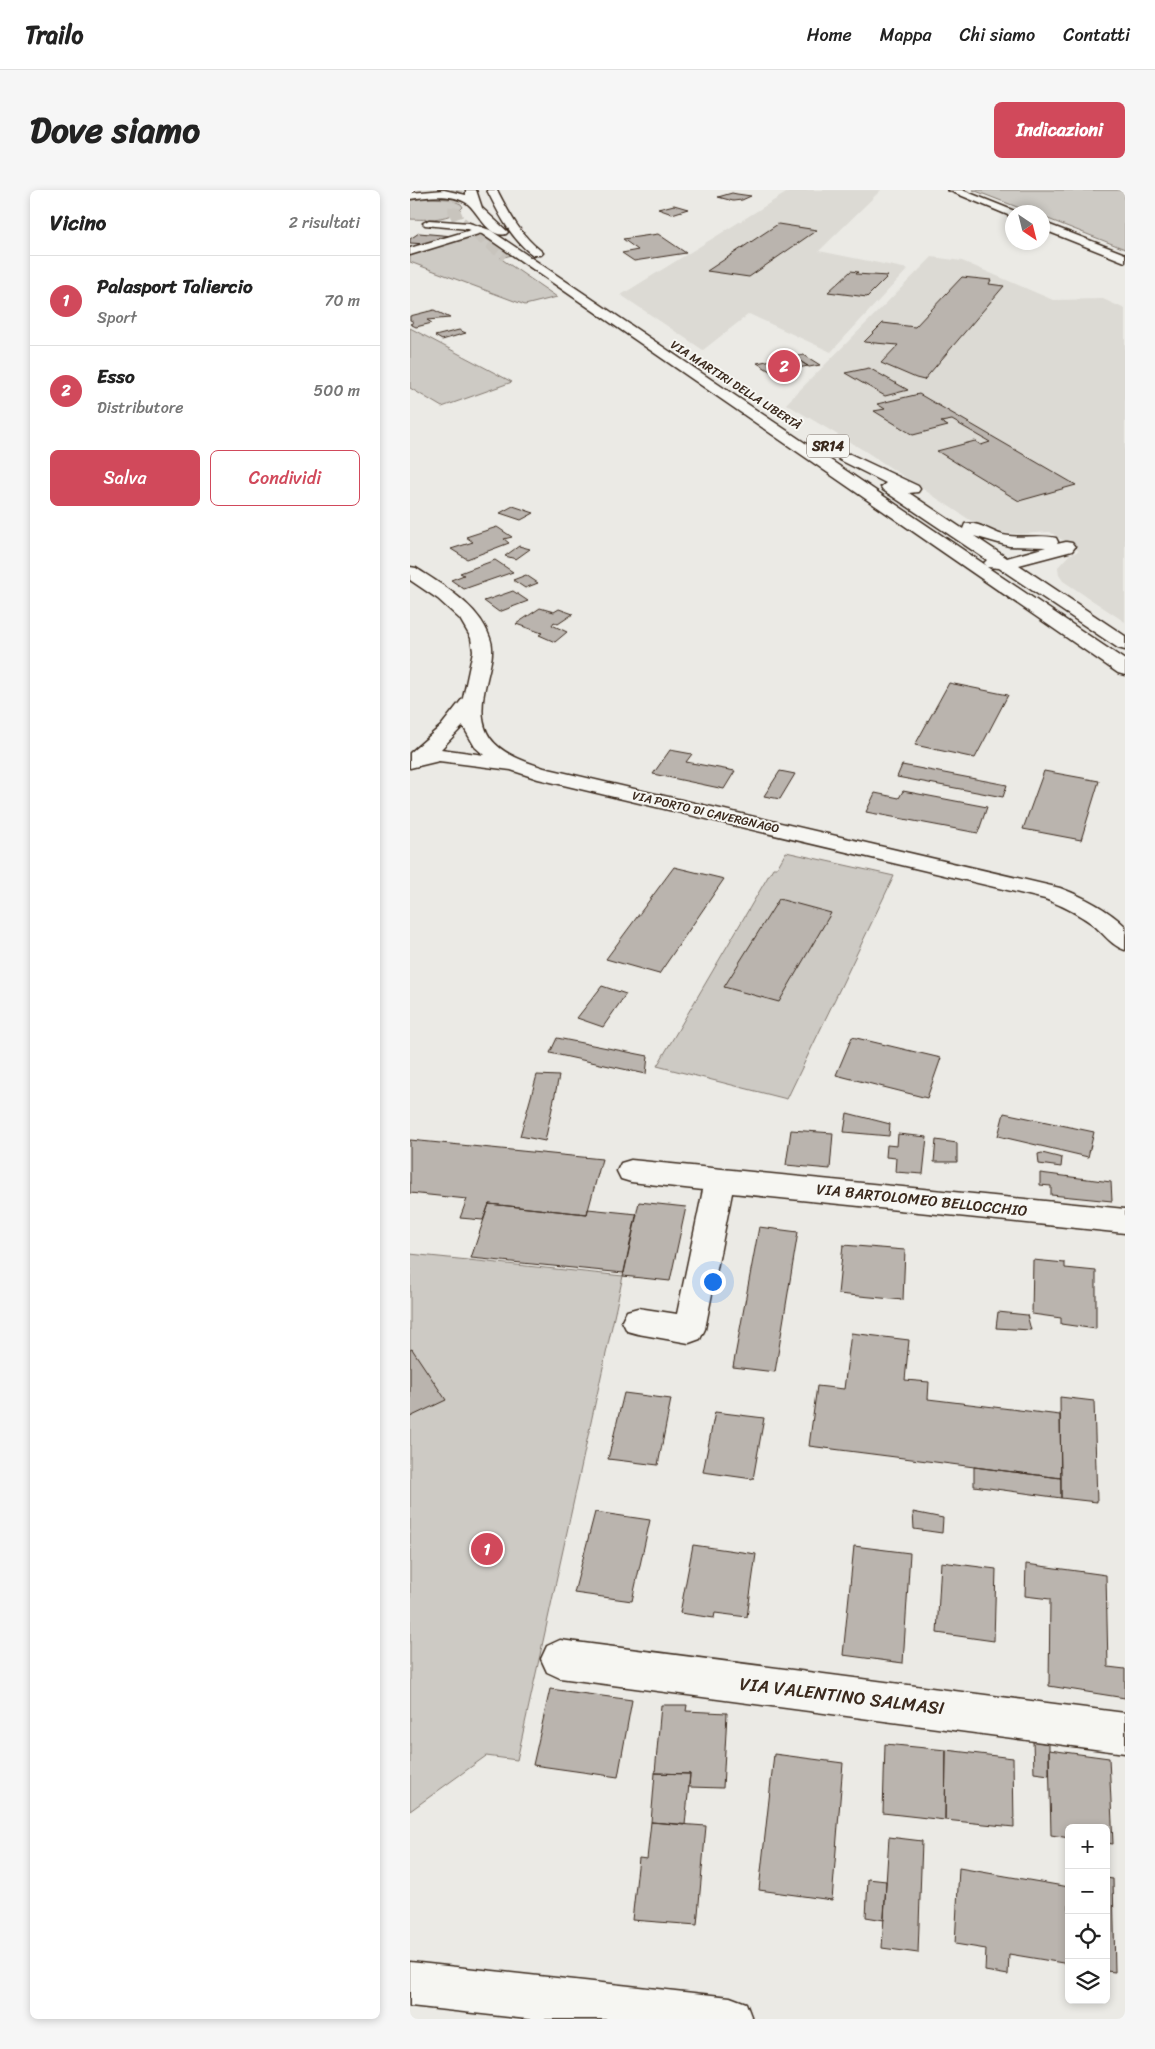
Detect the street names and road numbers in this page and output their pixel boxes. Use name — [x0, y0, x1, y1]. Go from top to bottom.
street label: VIA MARTIRI DELLA LIBERTÀ — [666, 334, 806, 436]
road number: SR14 — [807, 435, 849, 458]
street label: VIA PORTO DI CAVERGNAGO — [630, 784, 782, 840]
street label: VIA BARTOLOMEO BELLOCCHIO — [815, 1176, 1029, 1224]
street label: VIA VALENTINO SALMASI — [738, 1668, 947, 1724]

